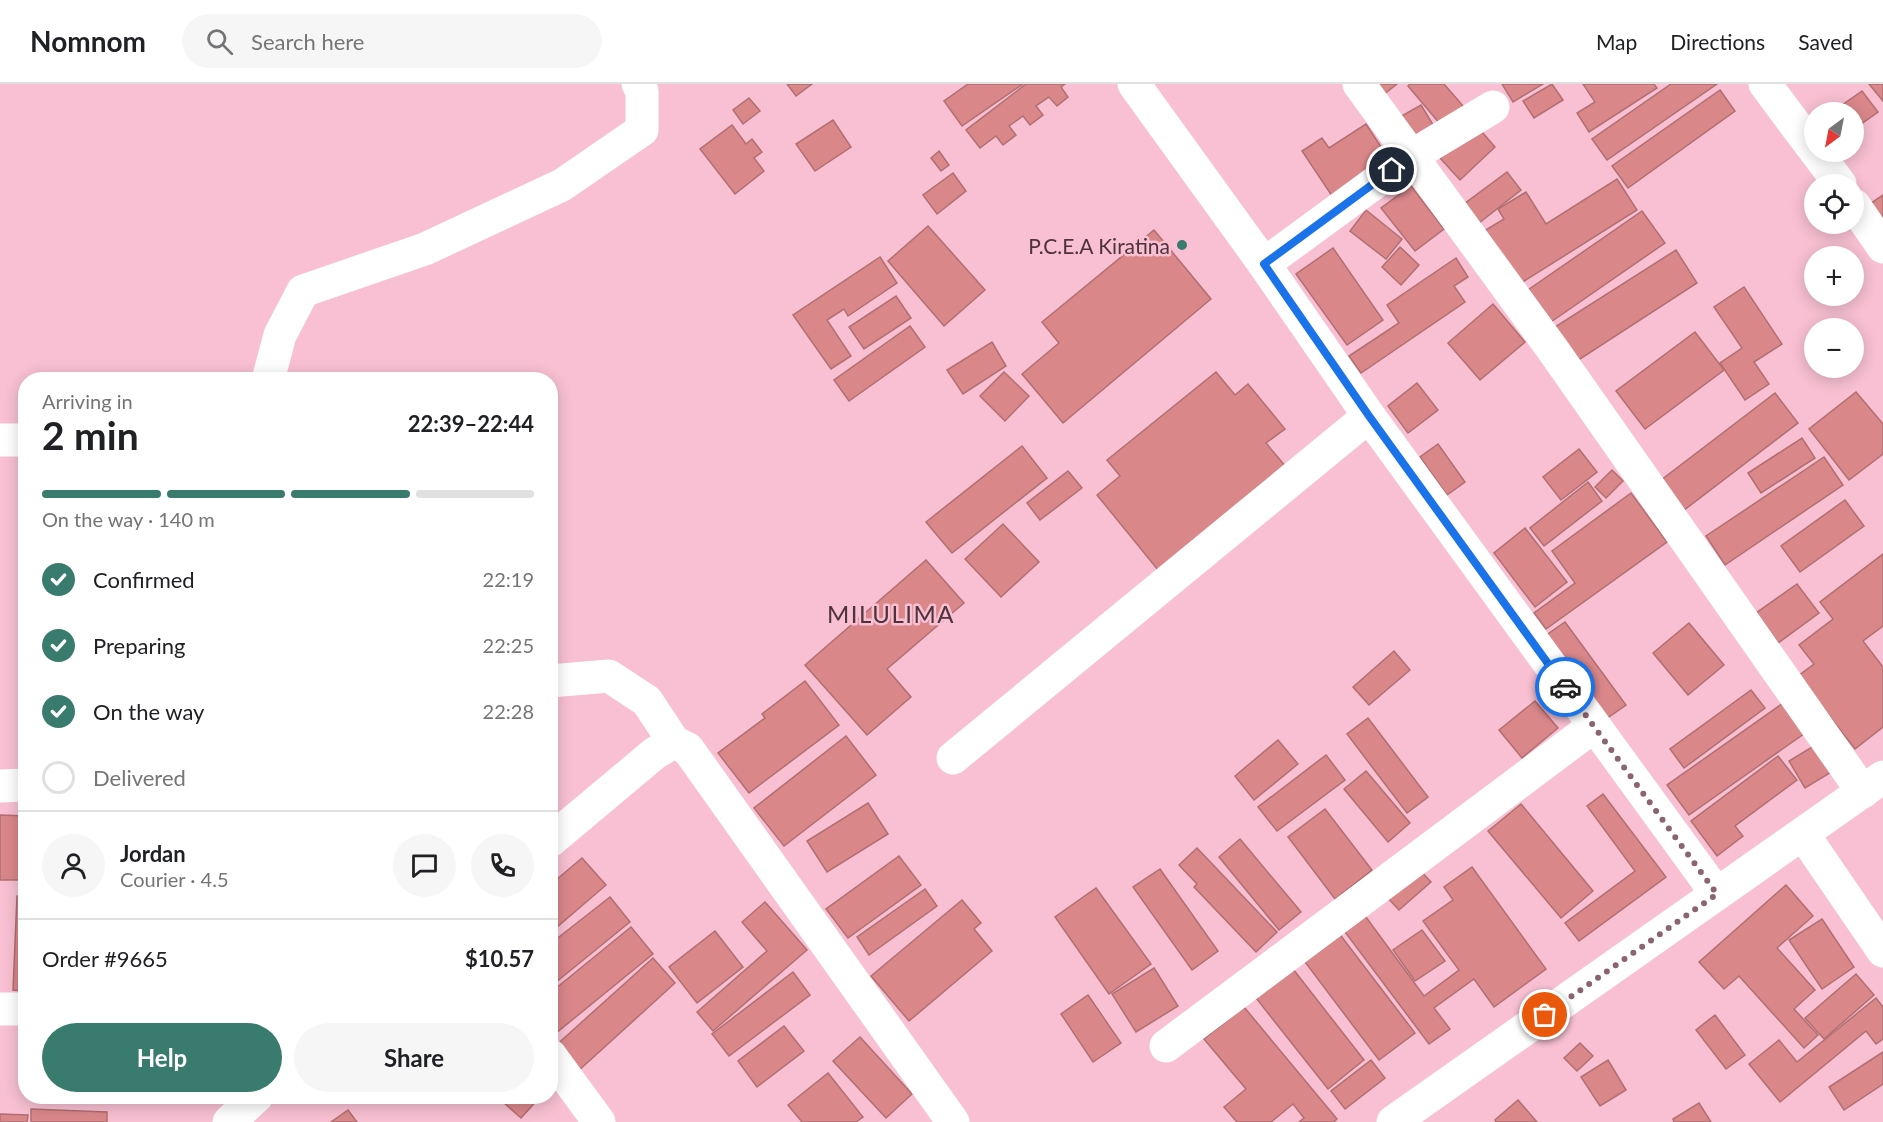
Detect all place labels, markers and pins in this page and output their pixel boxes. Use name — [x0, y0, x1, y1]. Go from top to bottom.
pin — [1366, 144, 1417, 195]
place label: P.C.E.A Kiratina — [1028, 233, 1170, 258]
marker: P.C.E.A Kiratina — [1175, 238, 1189, 252]
pin — [1519, 989, 1570, 1040]

